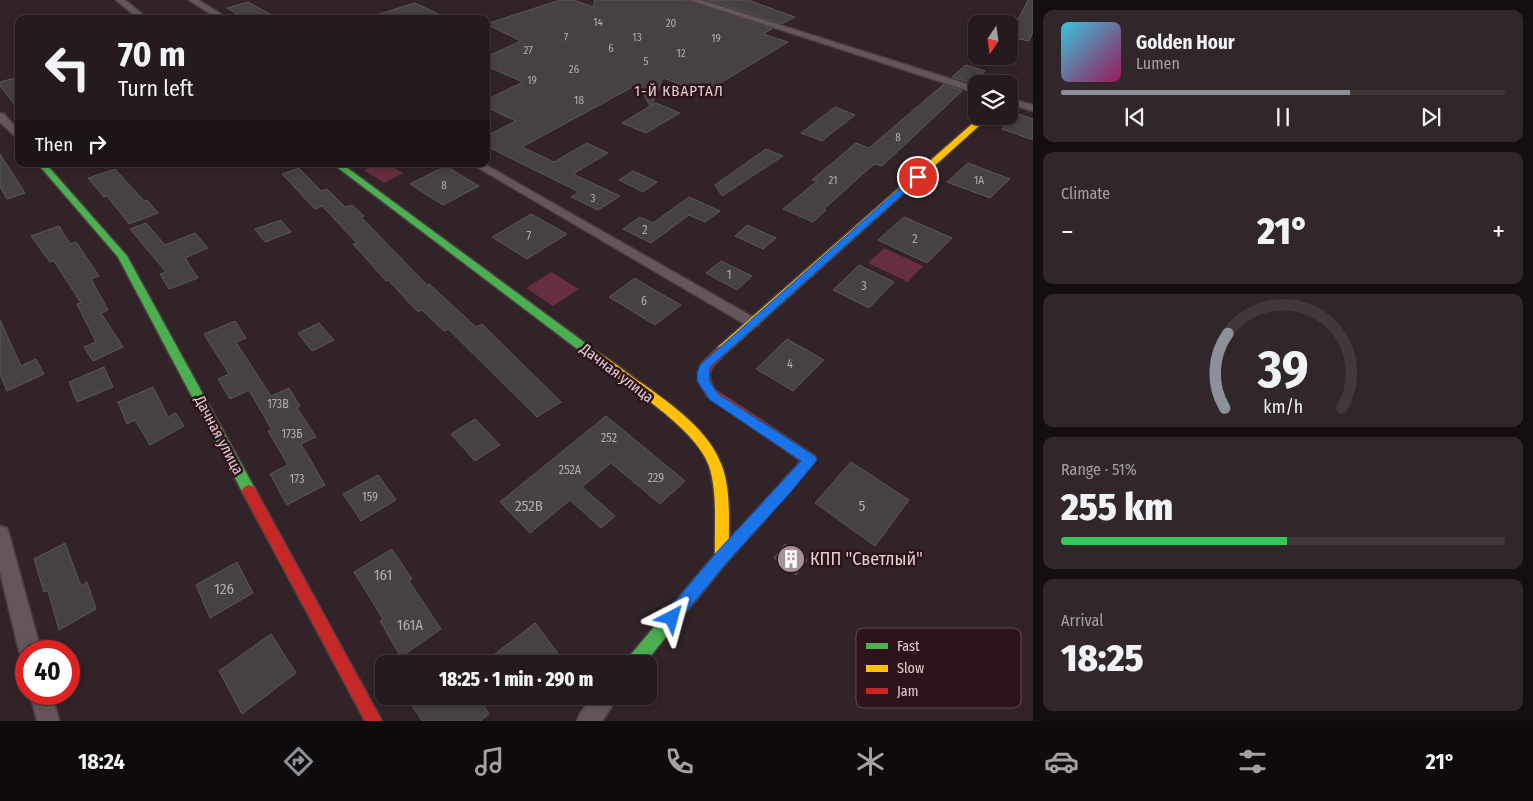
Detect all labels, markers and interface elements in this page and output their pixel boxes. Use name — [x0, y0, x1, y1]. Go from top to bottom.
north arrow — [968, 15, 1018, 65]
map controls — [968, 15, 1018, 125]
house number: 14 — [593, 16, 603, 29]
house number: 20 — [666, 17, 677, 30]
house number: 7 — [564, 31, 569, 44]
house number: 13 — [632, 31, 642, 44]
text: Golden Hour — [1136, 31, 1235, 54]
house number: 19 — [711, 32, 721, 45]
text: 70 m — [118, 33, 186, 75]
icon: left — [35, 35, 100, 100]
house number: 6 — [608, 42, 614, 55]
house number: 27 — [523, 44, 533, 57]
house number: 12 — [676, 47, 686, 60]
text: Lumen — [1136, 54, 1180, 73]
house number: 5 — [643, 55, 649, 68]
house number: 26 — [569, 63, 580, 76]
house number: 19 — [527, 74, 537, 87]
text: Turn left — [118, 75, 194, 102]
button: layers — [968, 75, 1018, 125]
district label: 1-Й КВАРТАЛ — [634, 82, 724, 100]
house number: 18 — [574, 94, 584, 107]
icon: previous — [1121, 103, 1149, 131]
icon: pause — [1269, 103, 1297, 131]
icon: next — [1417, 103, 1445, 131]
icon: right — [83, 130, 111, 158]
house number: 8 — [895, 131, 901, 144]
text: Then — [35, 133, 73, 156]
pin — [897, 156, 939, 198]
icon: arrive — [904, 163, 932, 191]
house number: 21 — [829, 174, 837, 187]
house number: 1А — [974, 174, 984, 187]
house number: 8 — [441, 179, 447, 192]
text: Climate — [1061, 184, 1110, 203]
house number: 3 — [591, 192, 596, 205]
text: 21° — [1257, 208, 1309, 254]
text: − — [1061, 215, 1074, 248]
text: + — [1492, 215, 1505, 248]
house number: 2 — [642, 223, 648, 237]
house number: 7 — [527, 229, 532, 243]
house number: 2 — [912, 232, 918, 246]
house number: 1 — [727, 268, 731, 282]
house number: 3 — [861, 279, 867, 293]
house number: 6 — [641, 294, 647, 308]
text: 39 — [1256, 338, 1309, 401]
street label: Дачная улица — [576, 339, 657, 406]
house number: 4 — [787, 357, 793, 371]
street label: Дачная улица — [190, 391, 247, 478]
text: km/h — [1263, 396, 1303, 418]
house number: 173В — [267, 397, 289, 411]
house number: 173Б — [281, 427, 303, 441]
house number: 252 — [601, 431, 617, 445]
text: Range · 51% — [1061, 460, 1137, 479]
house number: 252А — [559, 463, 582, 477]
house number: 229 — [648, 471, 664, 485]
house number: 173 — [290, 472, 304, 486]
text: 255 km — [1061, 484, 1173, 530]
house number: 159 — [362, 490, 378, 504]
house number: 252В — [515, 497, 543, 515]
house number: 5 — [859, 497, 866, 515]
building icon: КПП "Светлый" — [776, 544, 806, 574]
place label: КПП "Светлый" — [810, 548, 923, 570]
house number: 161 — [374, 566, 392, 584]
house number: 126 — [214, 580, 234, 598]
position arrow — [645, 591, 697, 643]
text: Arrival — [1061, 611, 1103, 630]
house number: 161А — [397, 616, 423, 634]
legend — [856, 628, 1021, 708]
text: 18:25 — [1061, 635, 1144, 681]
text: Fast — [897, 638, 920, 655]
speed limit sign: 40 — [15, 640, 80, 705]
text: Slow — [897, 660, 924, 677]
text: 18:25 · 1 min · 290 m — [439, 668, 593, 691]
text: Jam — [897, 683, 918, 700]
icon: directions — [281, 744, 316, 779]
icon: music — [472, 744, 507, 779]
icon: phone — [662, 744, 697, 779]
icon: climate — [853, 744, 888, 779]
icon: car — [1044, 744, 1079, 779]
icon: filters — [1235, 744, 1270, 779]
text: 18:24 — [78, 748, 125, 775]
text: 21° — [1426, 748, 1455, 775]

